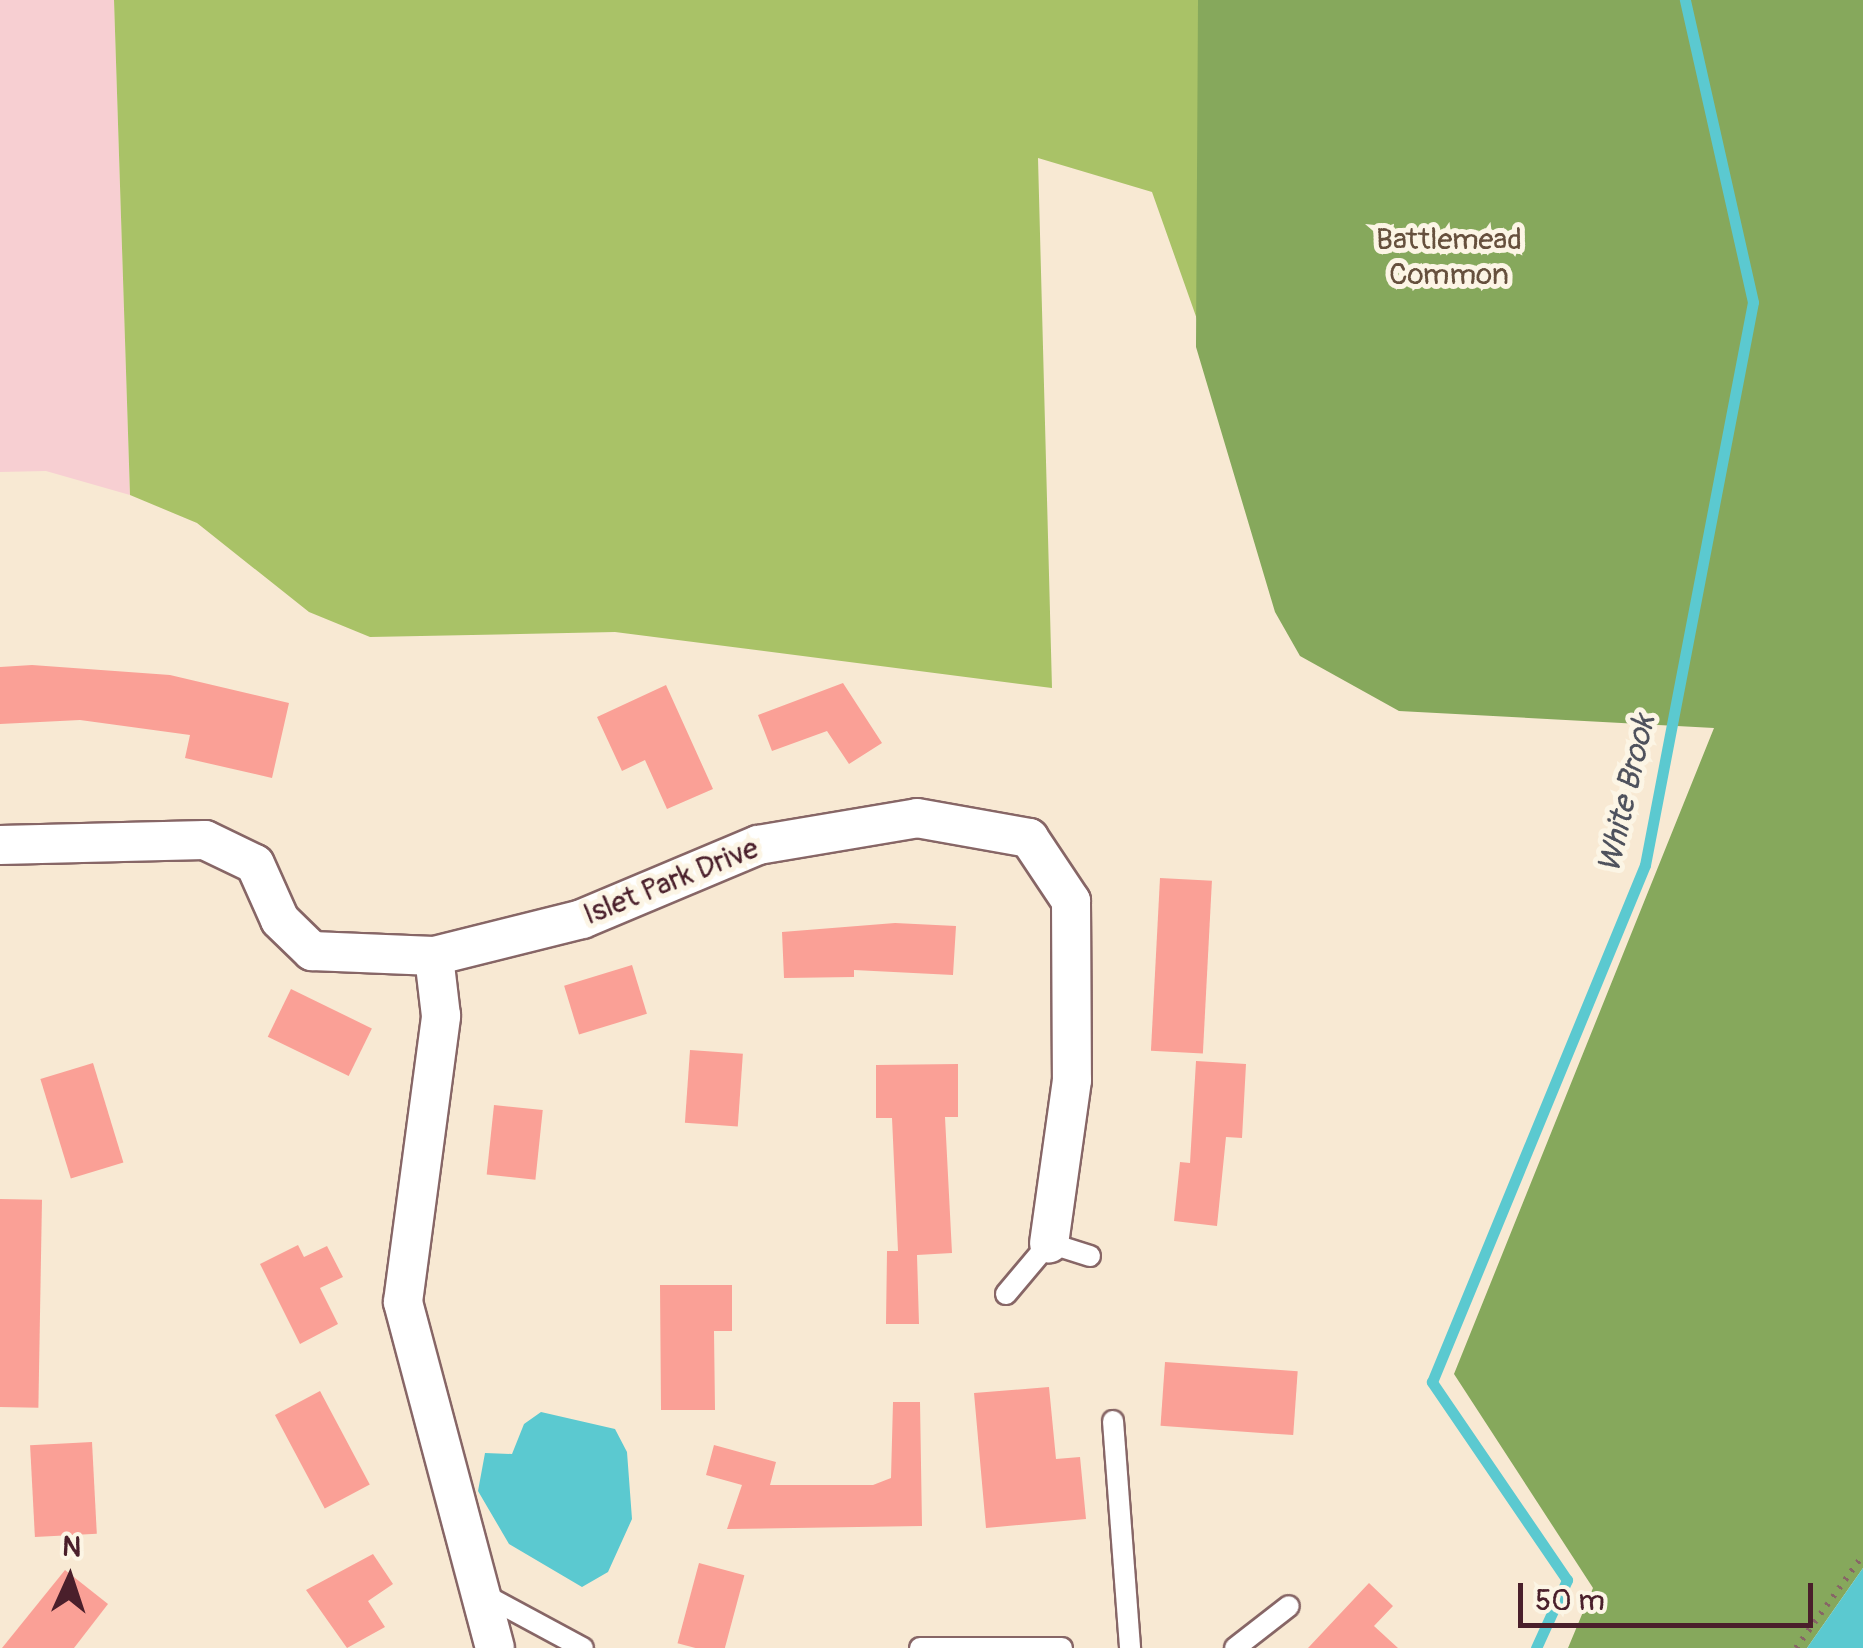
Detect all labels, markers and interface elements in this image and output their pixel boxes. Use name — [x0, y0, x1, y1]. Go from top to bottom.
park label: Battlemead Common — [1376, 222, 1522, 292]
water label: White Brook — [1590, 711, 1664, 877]
street label: Islet Park Drive — [578, 831, 764, 933]
north arrow — [20, 1528, 120, 1628]
text: N — [61, 1530, 82, 1566]
scale bar — [1523, 1563, 1818, 1625]
text: 50 m — [1535, 1582, 1605, 1619]

